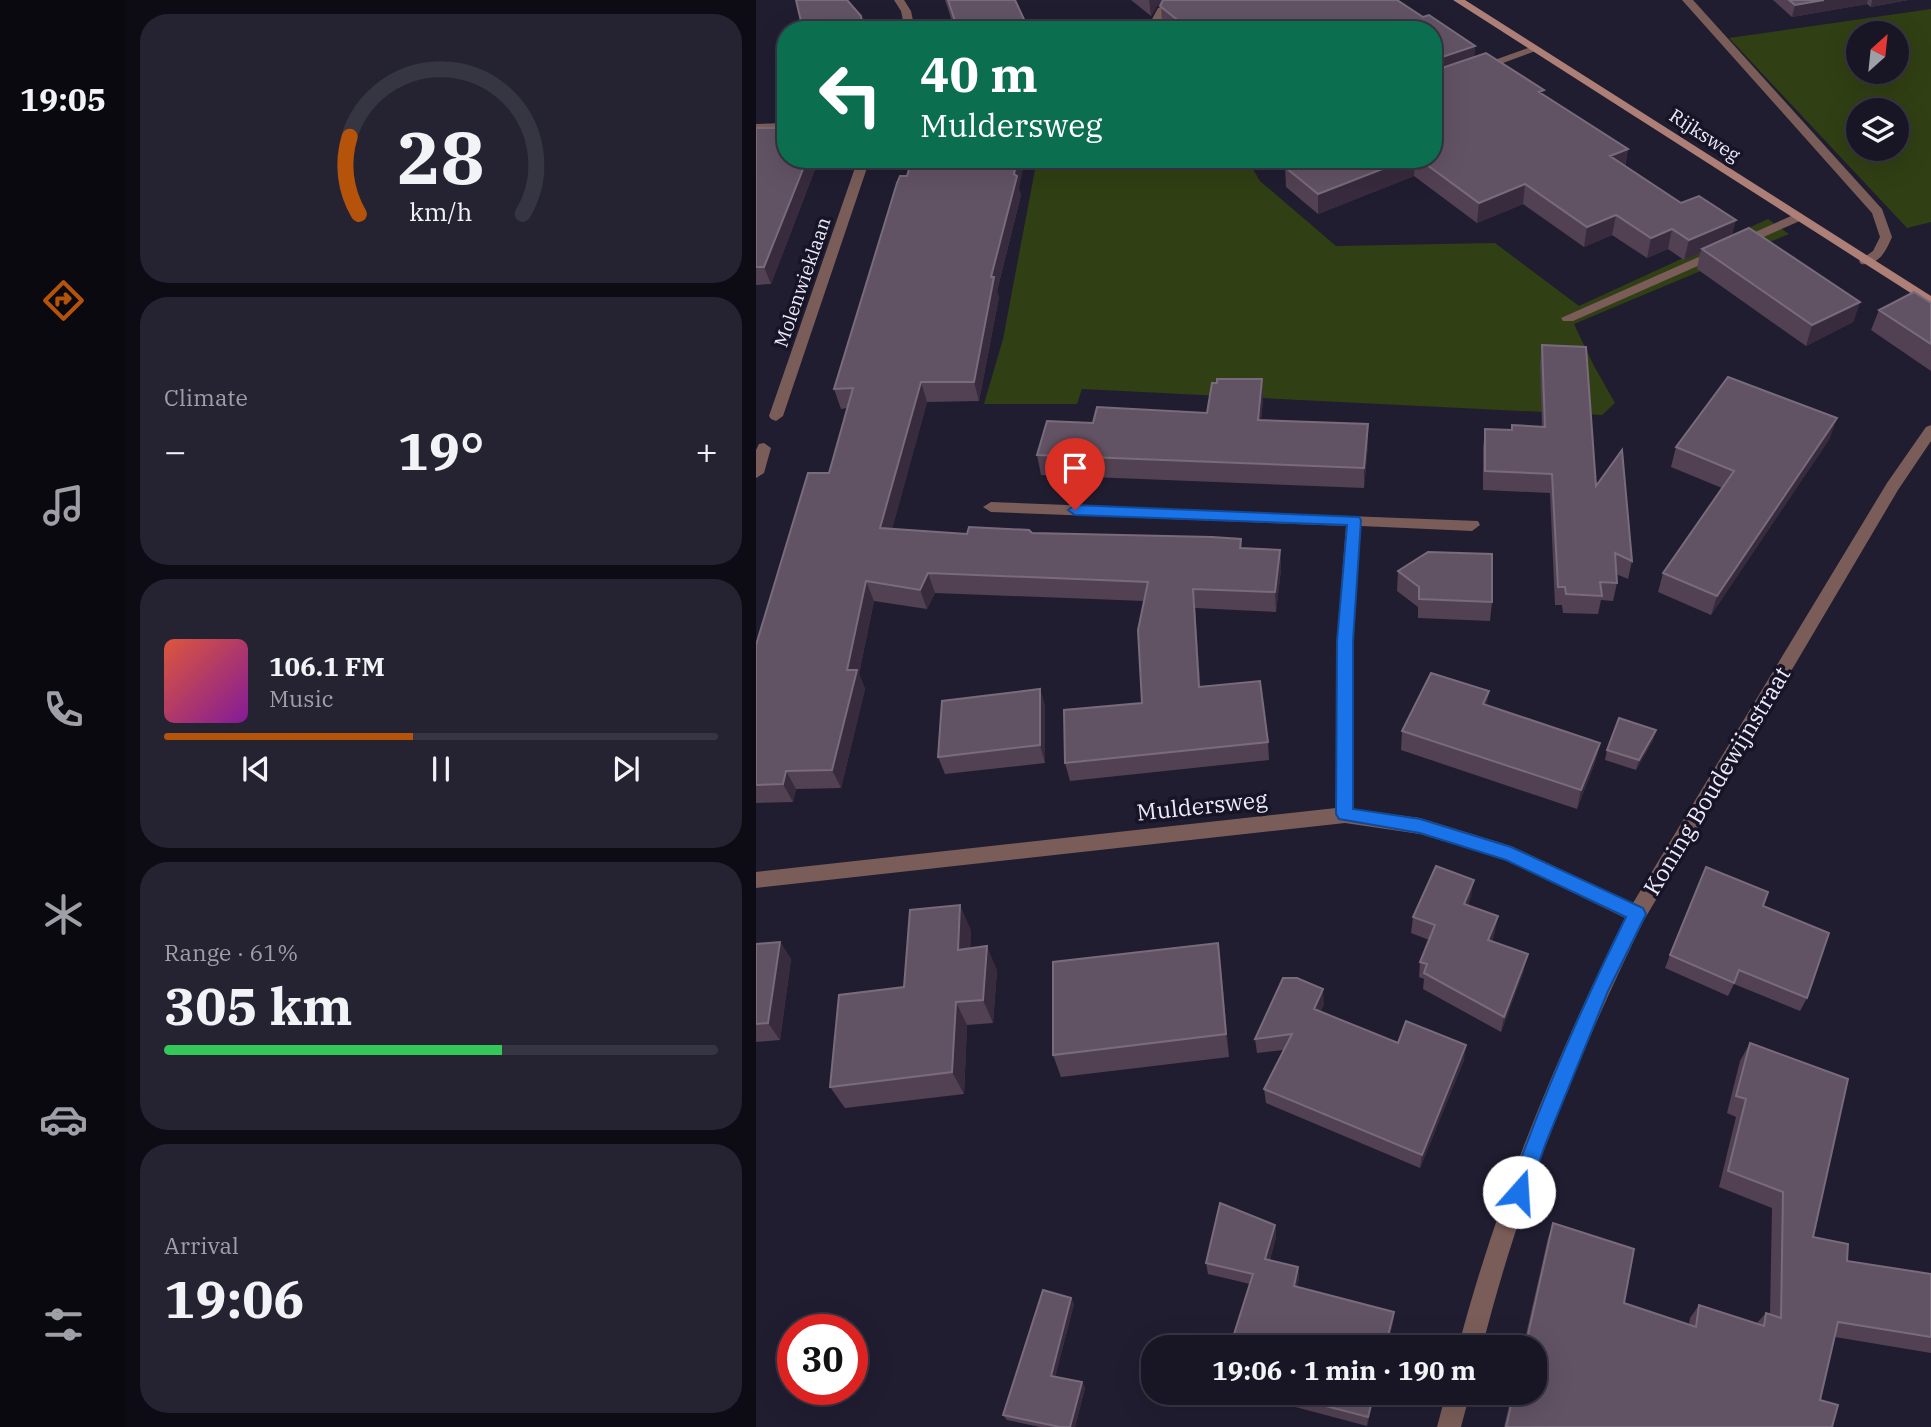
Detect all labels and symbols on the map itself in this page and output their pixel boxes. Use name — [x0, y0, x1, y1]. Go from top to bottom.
north arrow — [1846, 21, 1909, 84]
street label: Rijksweg — [1665, 103, 1746, 167]
street label: Molenwieklaan — [769, 214, 835, 350]
pin — [1045, 438, 1105, 510]
street label: Koning Boudewijnstraat — [1636, 661, 1796, 900]
street label: Muldersweg — [1135, 783, 1269, 827]
position arrow — [1482, 1155, 1556, 1229]
speed limit sign: 30 — [777, 1314, 868, 1405]

